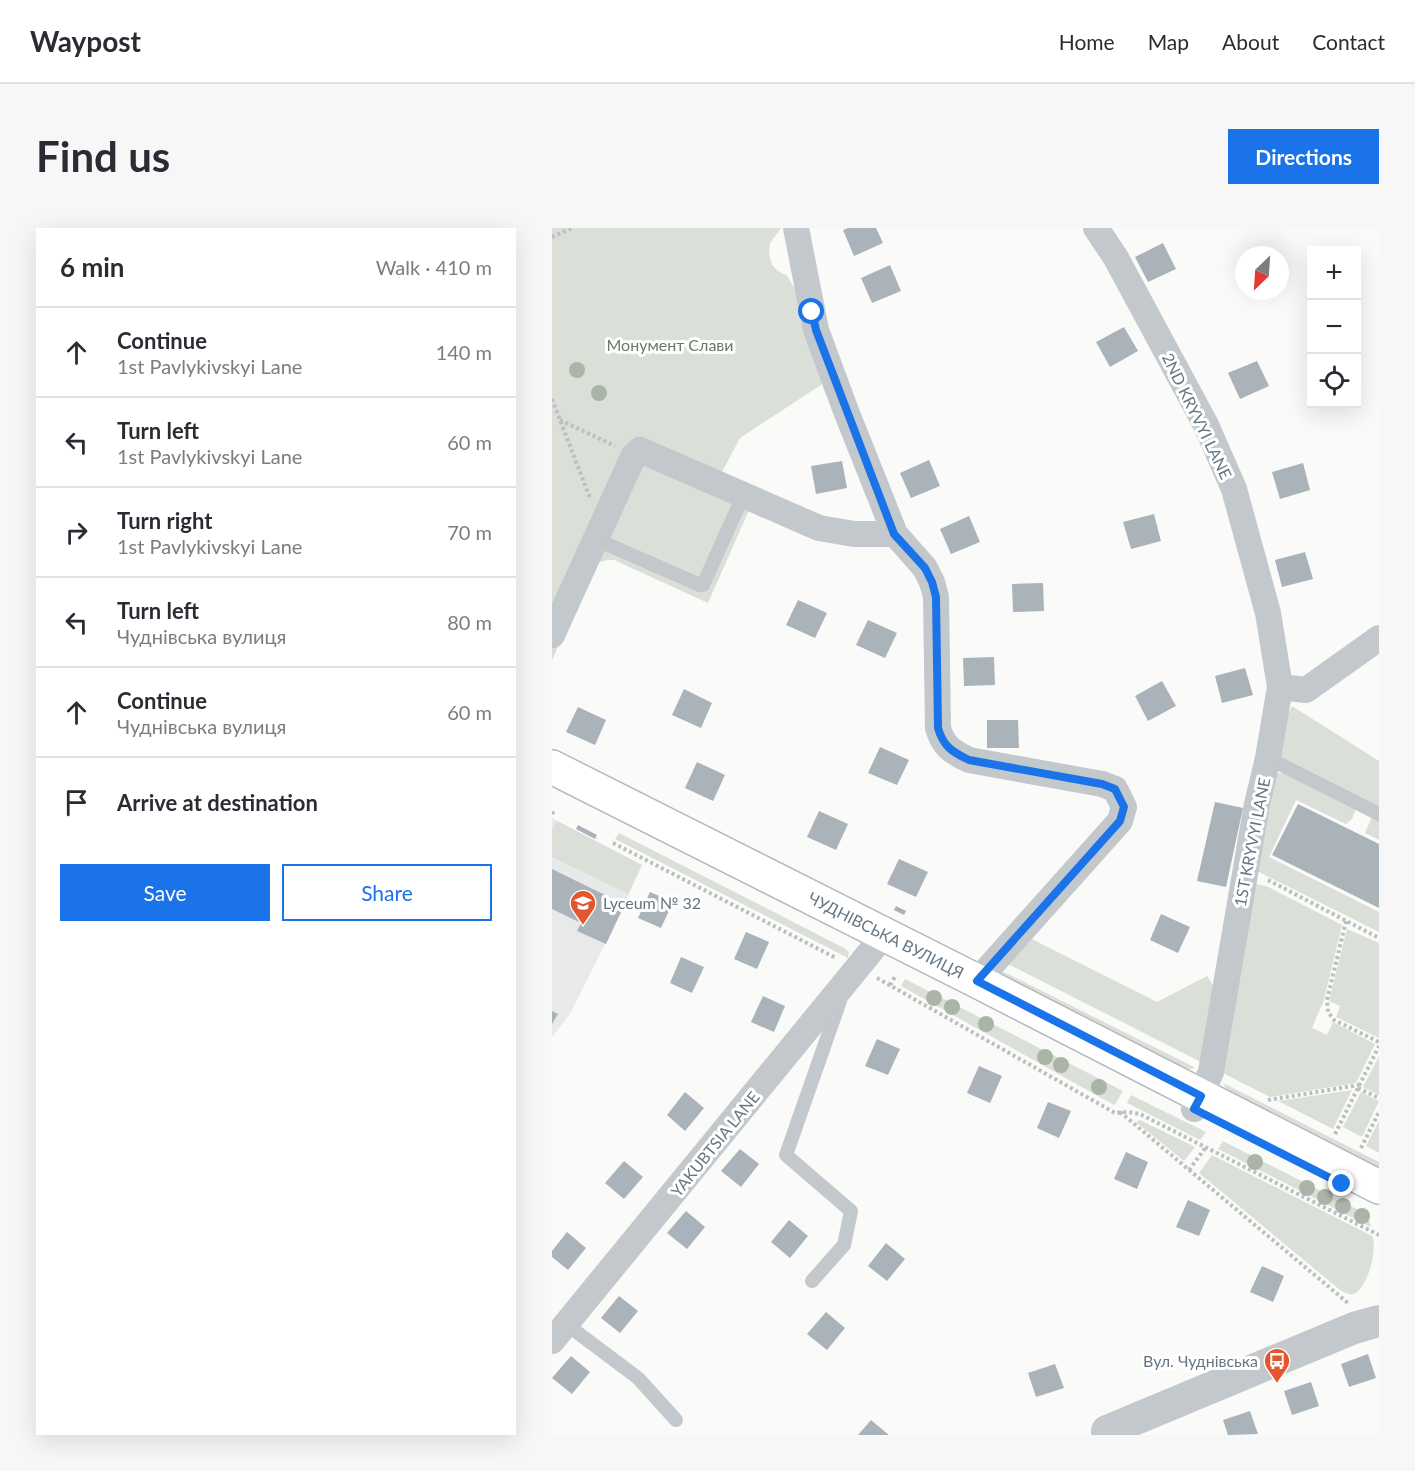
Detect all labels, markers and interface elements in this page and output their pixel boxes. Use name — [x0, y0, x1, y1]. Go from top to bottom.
text: Waypost — [30, 24, 141, 58]
text: Home — [1059, 29, 1115, 54]
text: Map — [1148, 29, 1189, 54]
text: About — [1222, 29, 1279, 54]
text: Contact — [1312, 29, 1385, 54]
button: Directions — [1228, 129, 1379, 184]
text: Find us — [36, 131, 170, 181]
north arrow — [1235, 246, 1289, 300]
map controls — [1307, 246, 1361, 408]
button: + — [1307, 246, 1361, 300]
text: 6 min — [60, 251, 124, 283]
text: Walk · 410 m — [376, 255, 492, 279]
route start — [798, 298, 824, 324]
button: − — [1307, 300, 1361, 354]
text: Continue — [117, 327, 207, 354]
park label: Монумент Слави — [606, 335, 734, 354]
icon: ahead — [60, 336, 93, 369]
text: 140 m — [436, 340, 492, 364]
street label: 2ND KRYVYI LANE — [1159, 350, 1236, 482]
text: 1st Pavlykivskyi Lane — [117, 354, 302, 378]
button: locate — [1307, 354, 1361, 408]
text: Turn left — [117, 417, 199, 444]
icon: left — [60, 426, 93, 459]
text: 60 m — [447, 430, 492, 454]
text: 1st Pavlykivskyi Lane — [117, 444, 302, 468]
text: Turn right — [117, 507, 212, 534]
icon: right — [60, 516, 93, 549]
text: 70 m — [447, 520, 492, 544]
text: 1st Pavlykivskyi Lane — [117, 534, 302, 558]
text: Turn left — [117, 597, 199, 624]
icon: left — [60, 606, 93, 639]
text: 80 m — [447, 610, 492, 634]
text: Чуднівська вулиця — [117, 624, 286, 648]
text: Continue — [117, 687, 207, 714]
icon: ahead — [60, 696, 93, 729]
text: 60 m — [447, 700, 492, 724]
text: Чуднівська вулиця — [117, 714, 286, 738]
street label: 1ST KRYVYI LANE — [1230, 776, 1273, 908]
icon: arrive — [60, 786, 93, 819]
text: Arrive at destination — [117, 789, 318, 816]
button: Save — [60, 864, 270, 921]
button: Share — [282, 864, 492, 921]
school or university icon: Lyceum № 32 — [568, 888, 598, 926]
street label: ЧУДНІВСЬКА ВУЛИЦЯ — [805, 888, 967, 982]
place label: Lyceum № 32 — [603, 893, 701, 912]
street label: YAKUBTSIA LANE — [666, 1087, 763, 1200]
route end — [1328, 1170, 1354, 1196]
bus stop icon: Вул. Чуднівська — [1262, 1346, 1292, 1384]
place label: Вул. Чуднівська — [1143, 1351, 1258, 1370]

